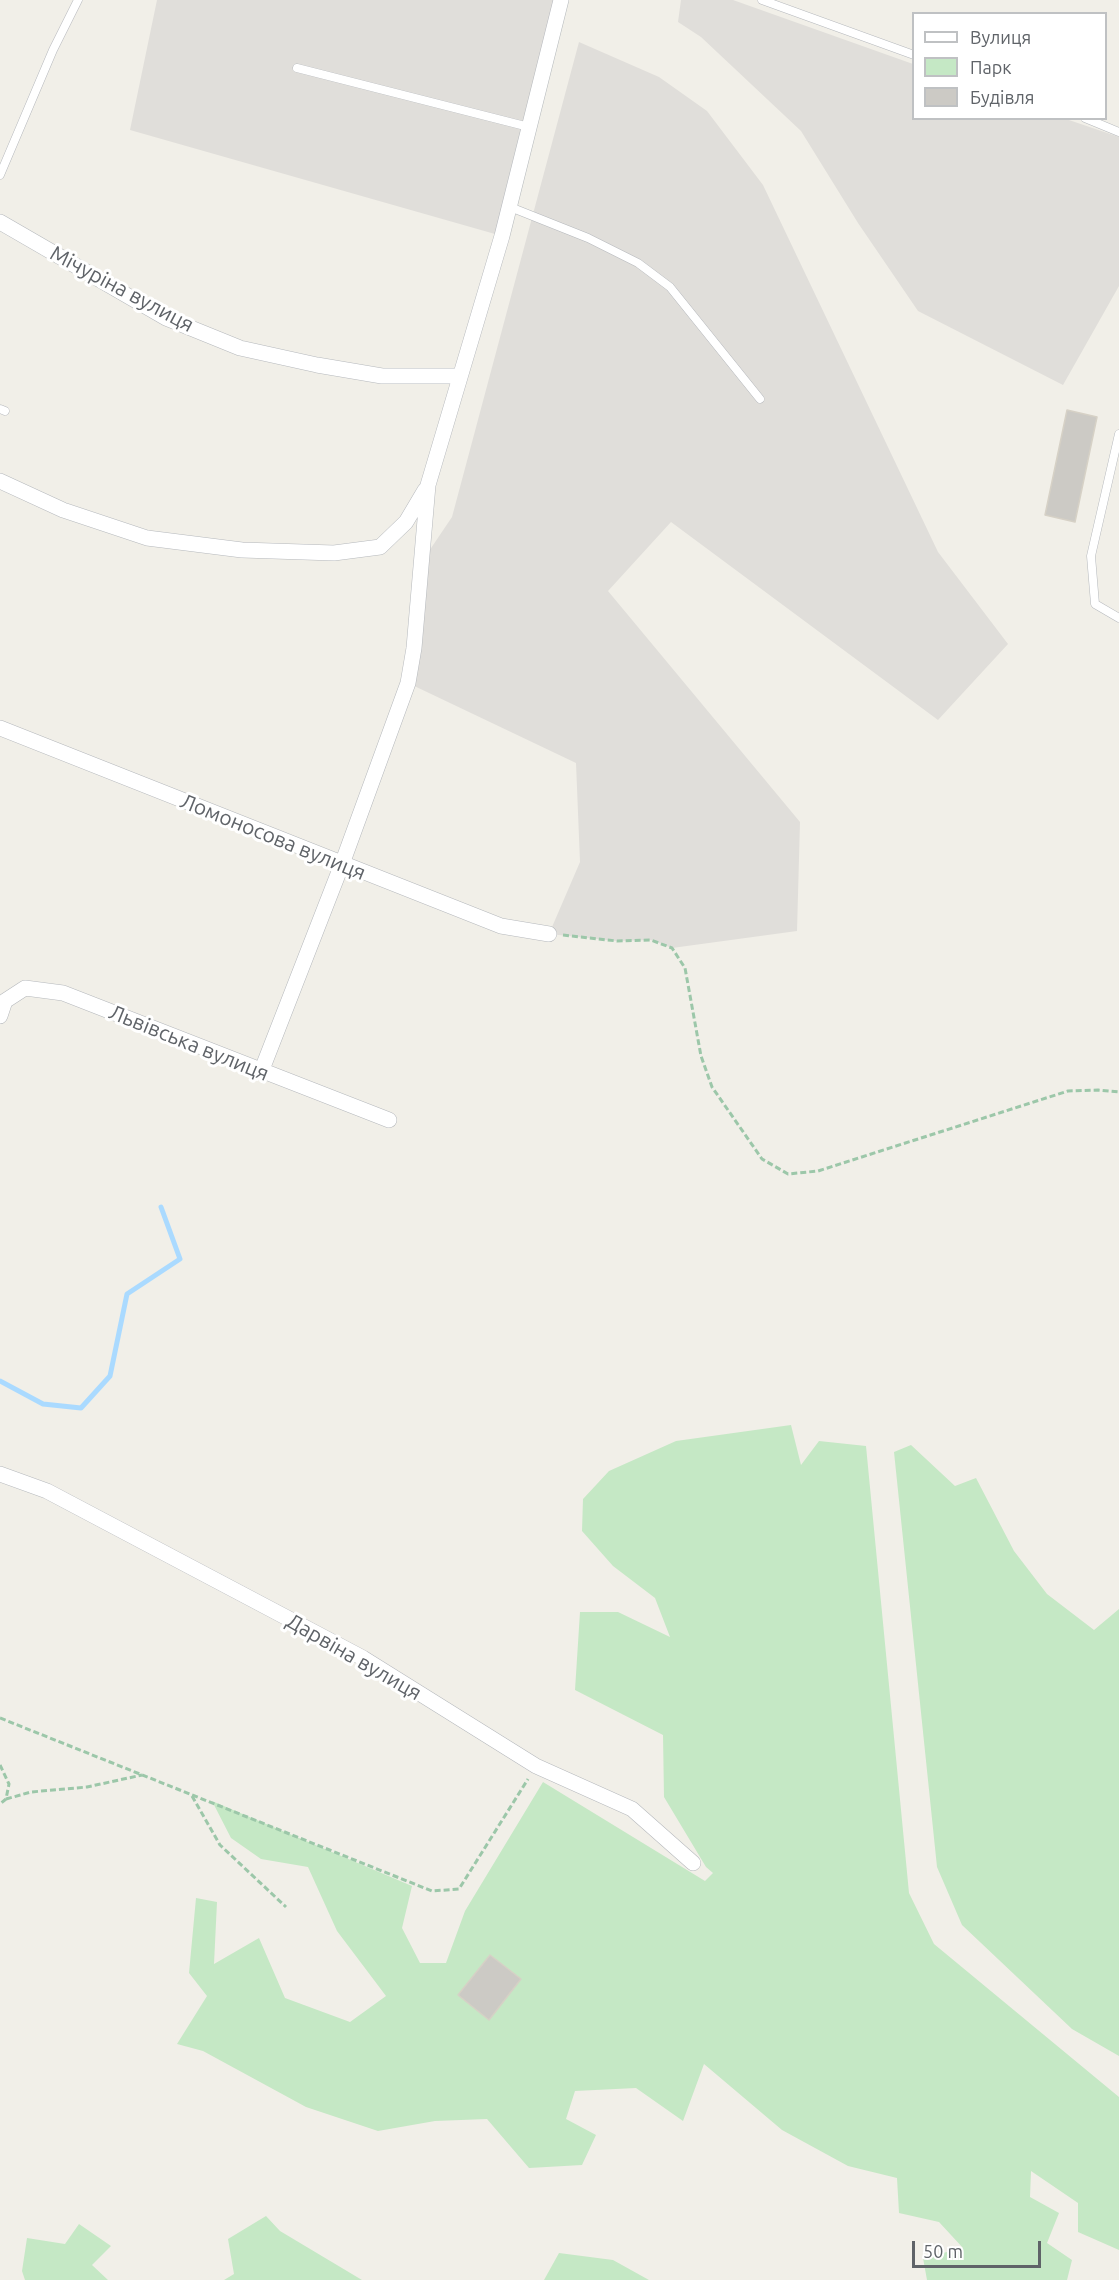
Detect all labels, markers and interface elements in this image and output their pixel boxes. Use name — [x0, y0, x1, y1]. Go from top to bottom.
legend — [912, 12, 1107, 120]
text: Вулиця — [970, 27, 1031, 47]
text: Парк — [970, 57, 1011, 77]
text: Будівля — [970, 87, 1035, 107]
street label: Мічуріна вулиця — [46, 240, 198, 338]
street label: Ломоносова вулиця — [177, 788, 369, 886]
street label: Львівська вулиця — [105, 999, 273, 1087]
street label: Дарвіна вулиця — [282, 1608, 426, 1706]
scale bar — [915, 2229, 1044, 2267]
text: 50 m — [923, 2241, 963, 2261]

